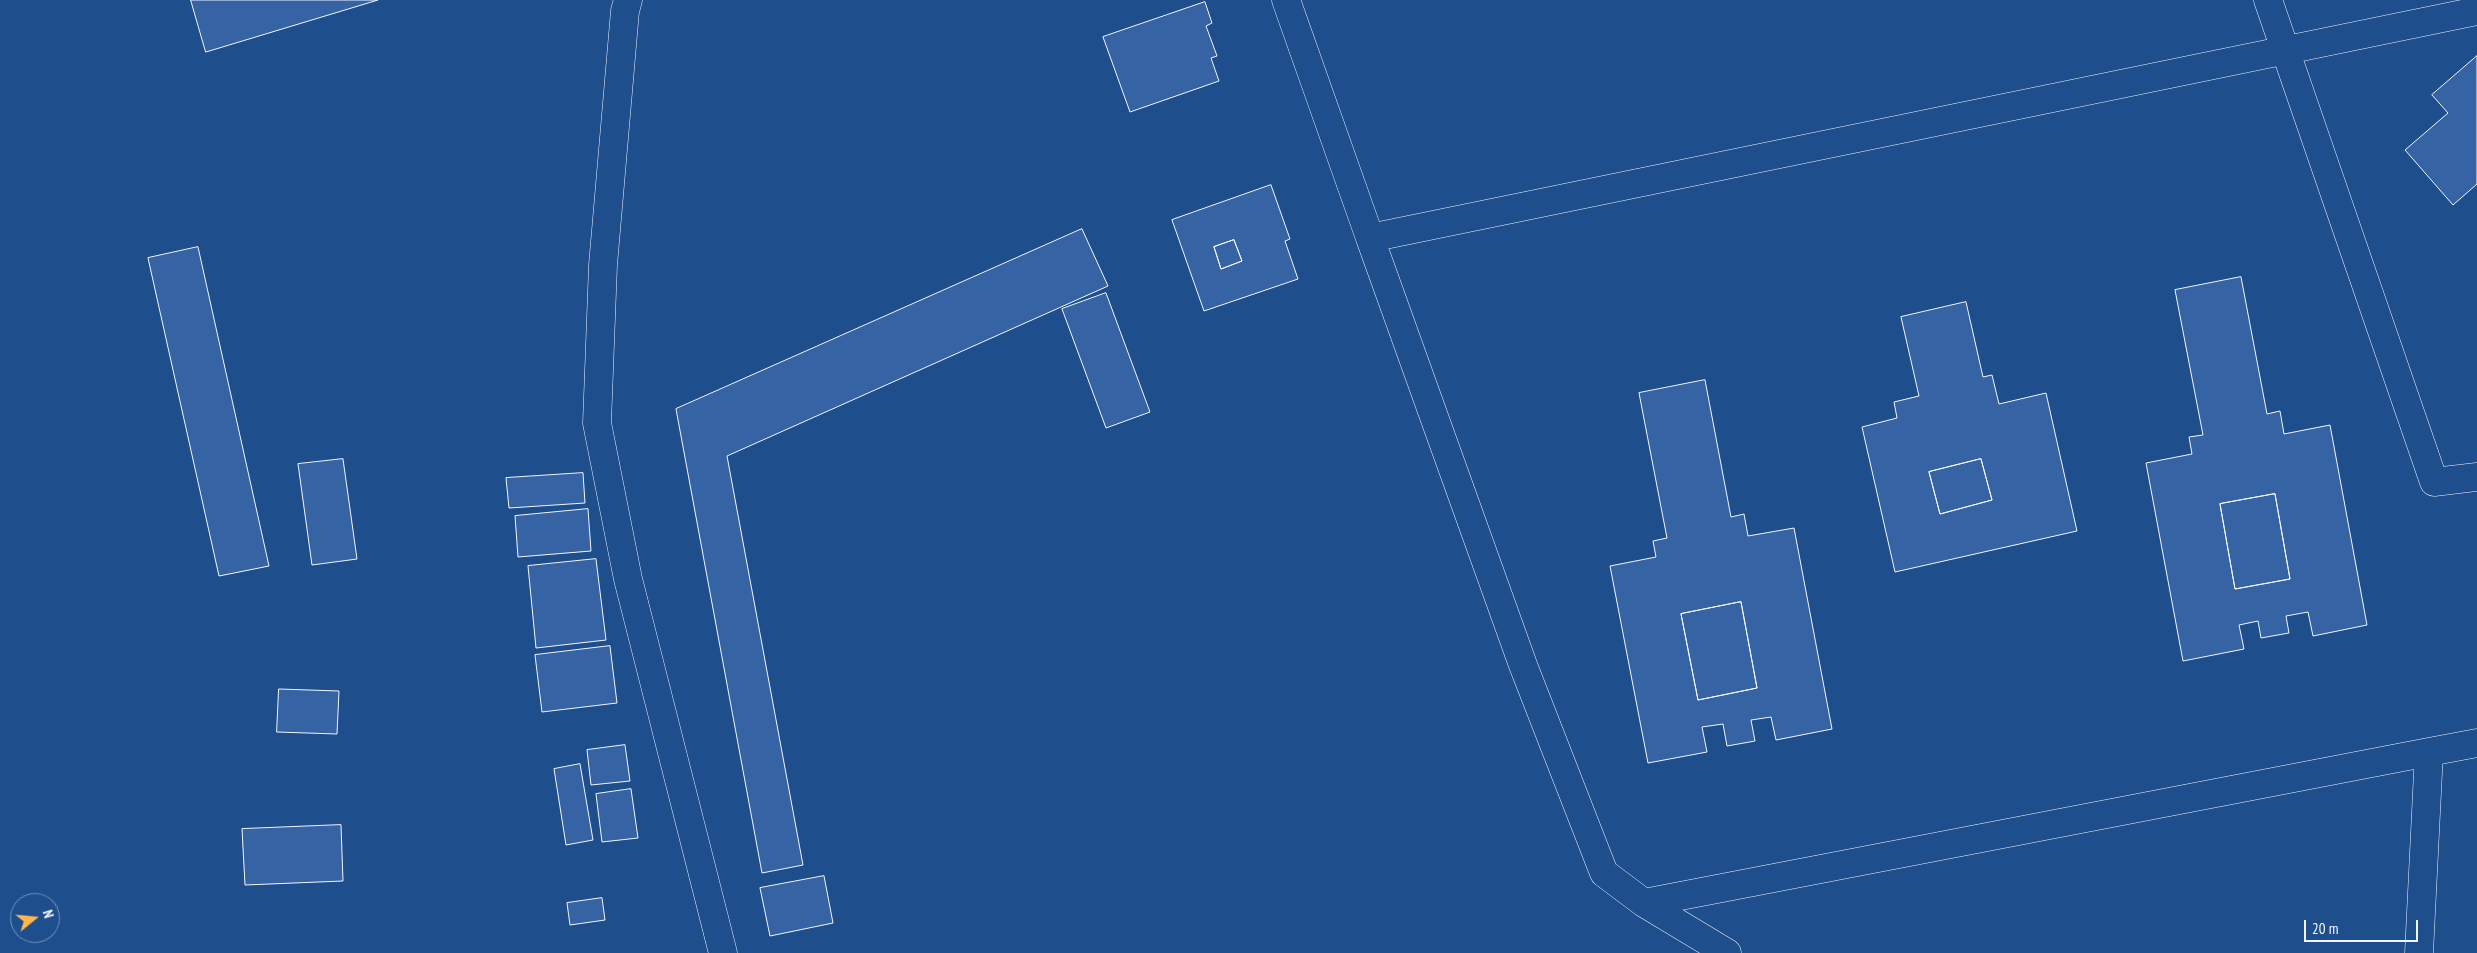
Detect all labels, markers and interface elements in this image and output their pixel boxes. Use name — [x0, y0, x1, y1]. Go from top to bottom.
north arrow — [10, 893, 60, 943]
text: N — [39, 908, 58, 920]
scale bar — [2307, 910, 2421, 942]
text: 20 m — [2312, 919, 2338, 938]

